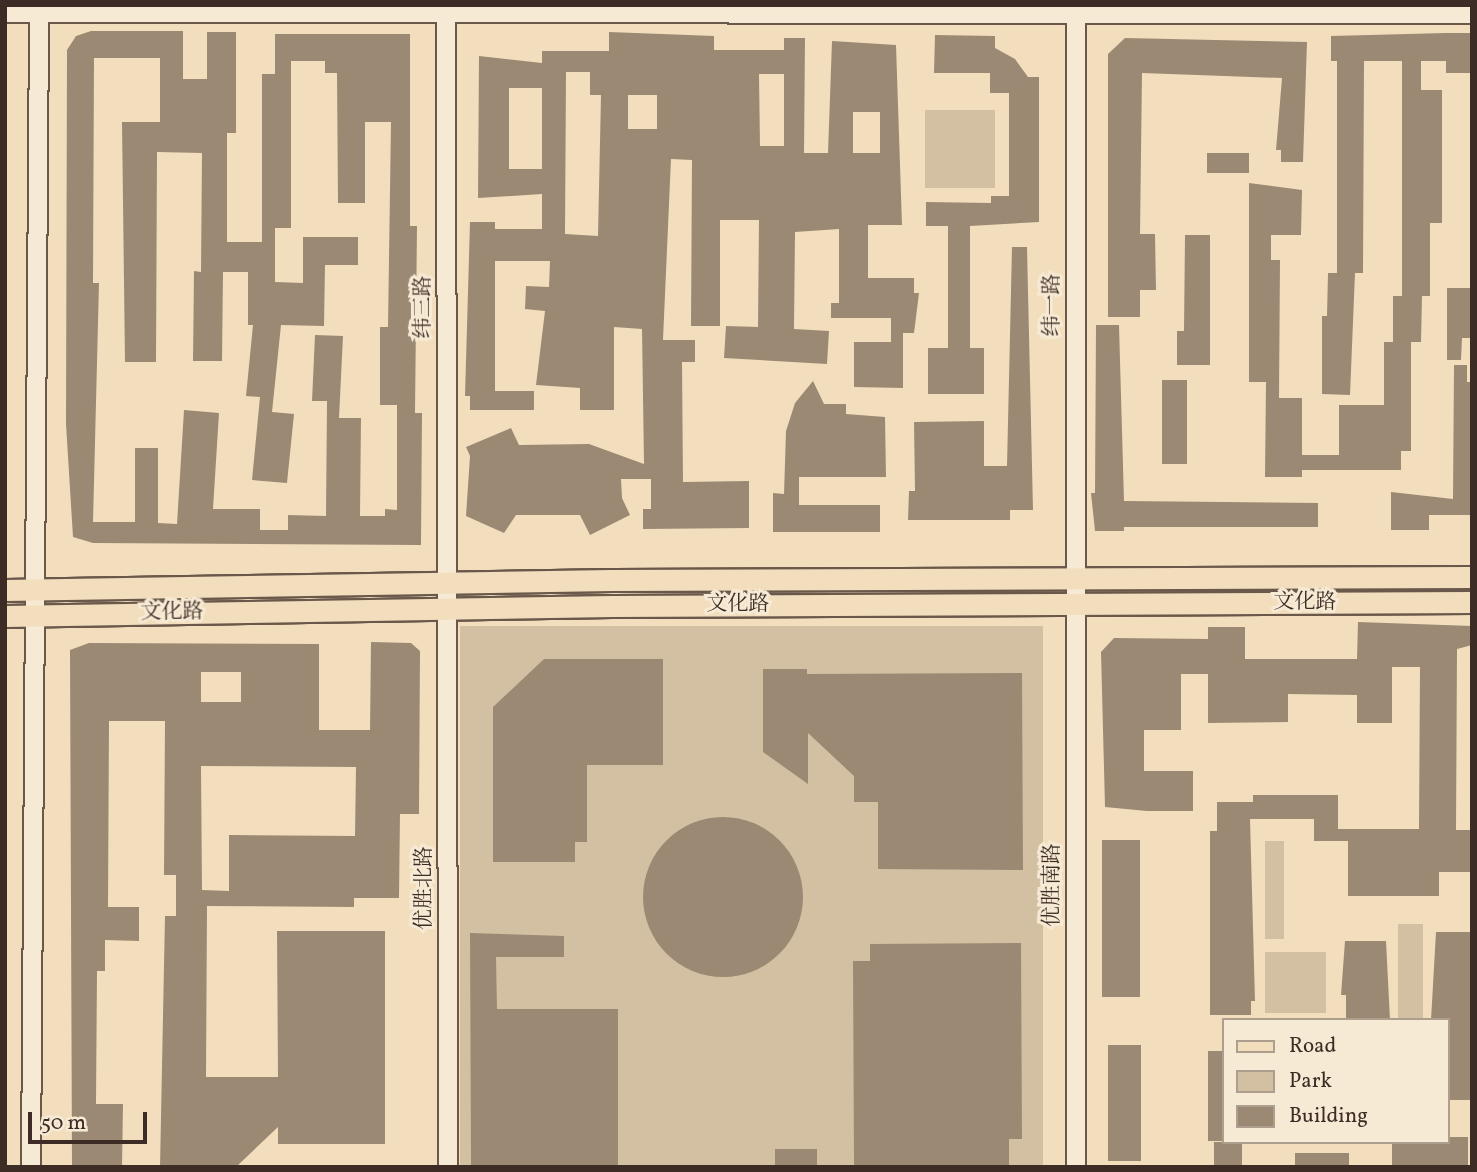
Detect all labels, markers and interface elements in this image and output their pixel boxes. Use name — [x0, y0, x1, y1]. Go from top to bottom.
street label: 纬一路 — [1040, 274, 1066, 336]
street label: 纬三路 — [411, 276, 437, 338]
street label: 文化路 — [1274, 590, 1336, 616]
street label: 文化路 — [707, 592, 769, 618]
street label: 文化路 — [140, 600, 204, 626]
street label: 优胜南路 — [1040, 843, 1066, 927]
street label: 优胜北路 — [412, 846, 438, 930]
legend — [1222, 1018, 1449, 1144]
text: Road — [1289, 1032, 1336, 1061]
text: Park — [1289, 1067, 1332, 1096]
scale bar — [32, 1098, 150, 1142]
text: Building — [1289, 1102, 1368, 1131]
text: 50 m — [41, 1109, 86, 1138]

